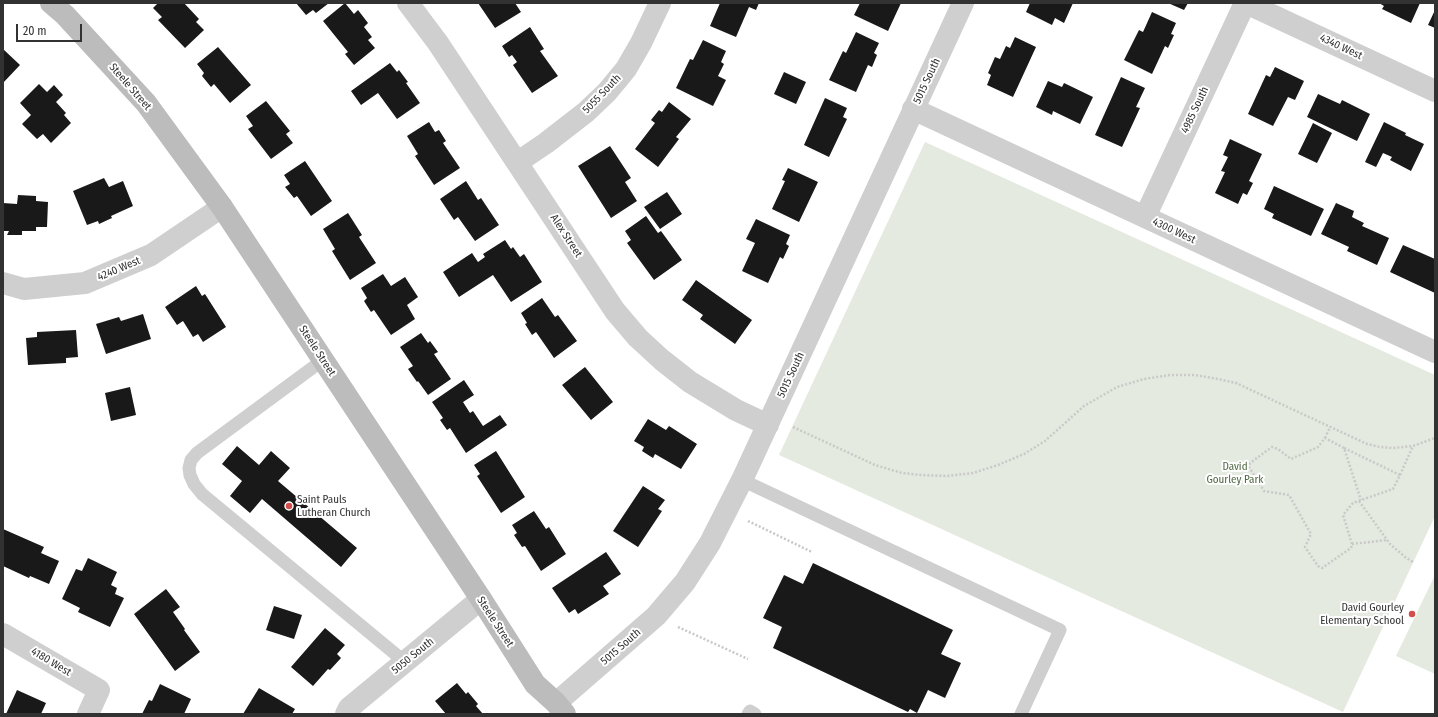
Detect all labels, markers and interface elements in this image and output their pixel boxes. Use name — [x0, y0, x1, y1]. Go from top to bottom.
scale bar — [18, 16, 84, 42]
text: 20 m — [23, 24, 47, 38]
street label: 4340 West — [1318, 31, 1364, 63]
street label: 5015 South — [911, 56, 943, 106]
street label: Steele Street — [106, 61, 154, 113]
street label: 5055 South — [580, 72, 624, 116]
street label: 4985 South — [1178, 85, 1212, 135]
street label: Alex Street — [547, 212, 585, 260]
street label: 4300 West — [1150, 215, 1198, 247]
street label: 4240 West — [96, 254, 142, 284]
street label: Steele Street — [296, 323, 338, 379]
street label: 5015 South — [775, 350, 807, 400]
park label: David Gourley Park — [1207, 460, 1263, 486]
place label: Saint Pauls Lutheran Church — [297, 493, 371, 519]
marker: Saint Pauls Lutheran Church — [284, 501, 294, 511]
street label: Steele Street — [474, 594, 516, 650]
place label: David Gourley Elementary School — [1320, 601, 1404, 627]
marker: David Gourley Elementary School — [1407, 609, 1417, 619]
street label: 5015 South — [598, 626, 644, 668]
street label: 5050 South — [389, 635, 437, 677]
street label: 4180 West — [28, 645, 74, 679]

